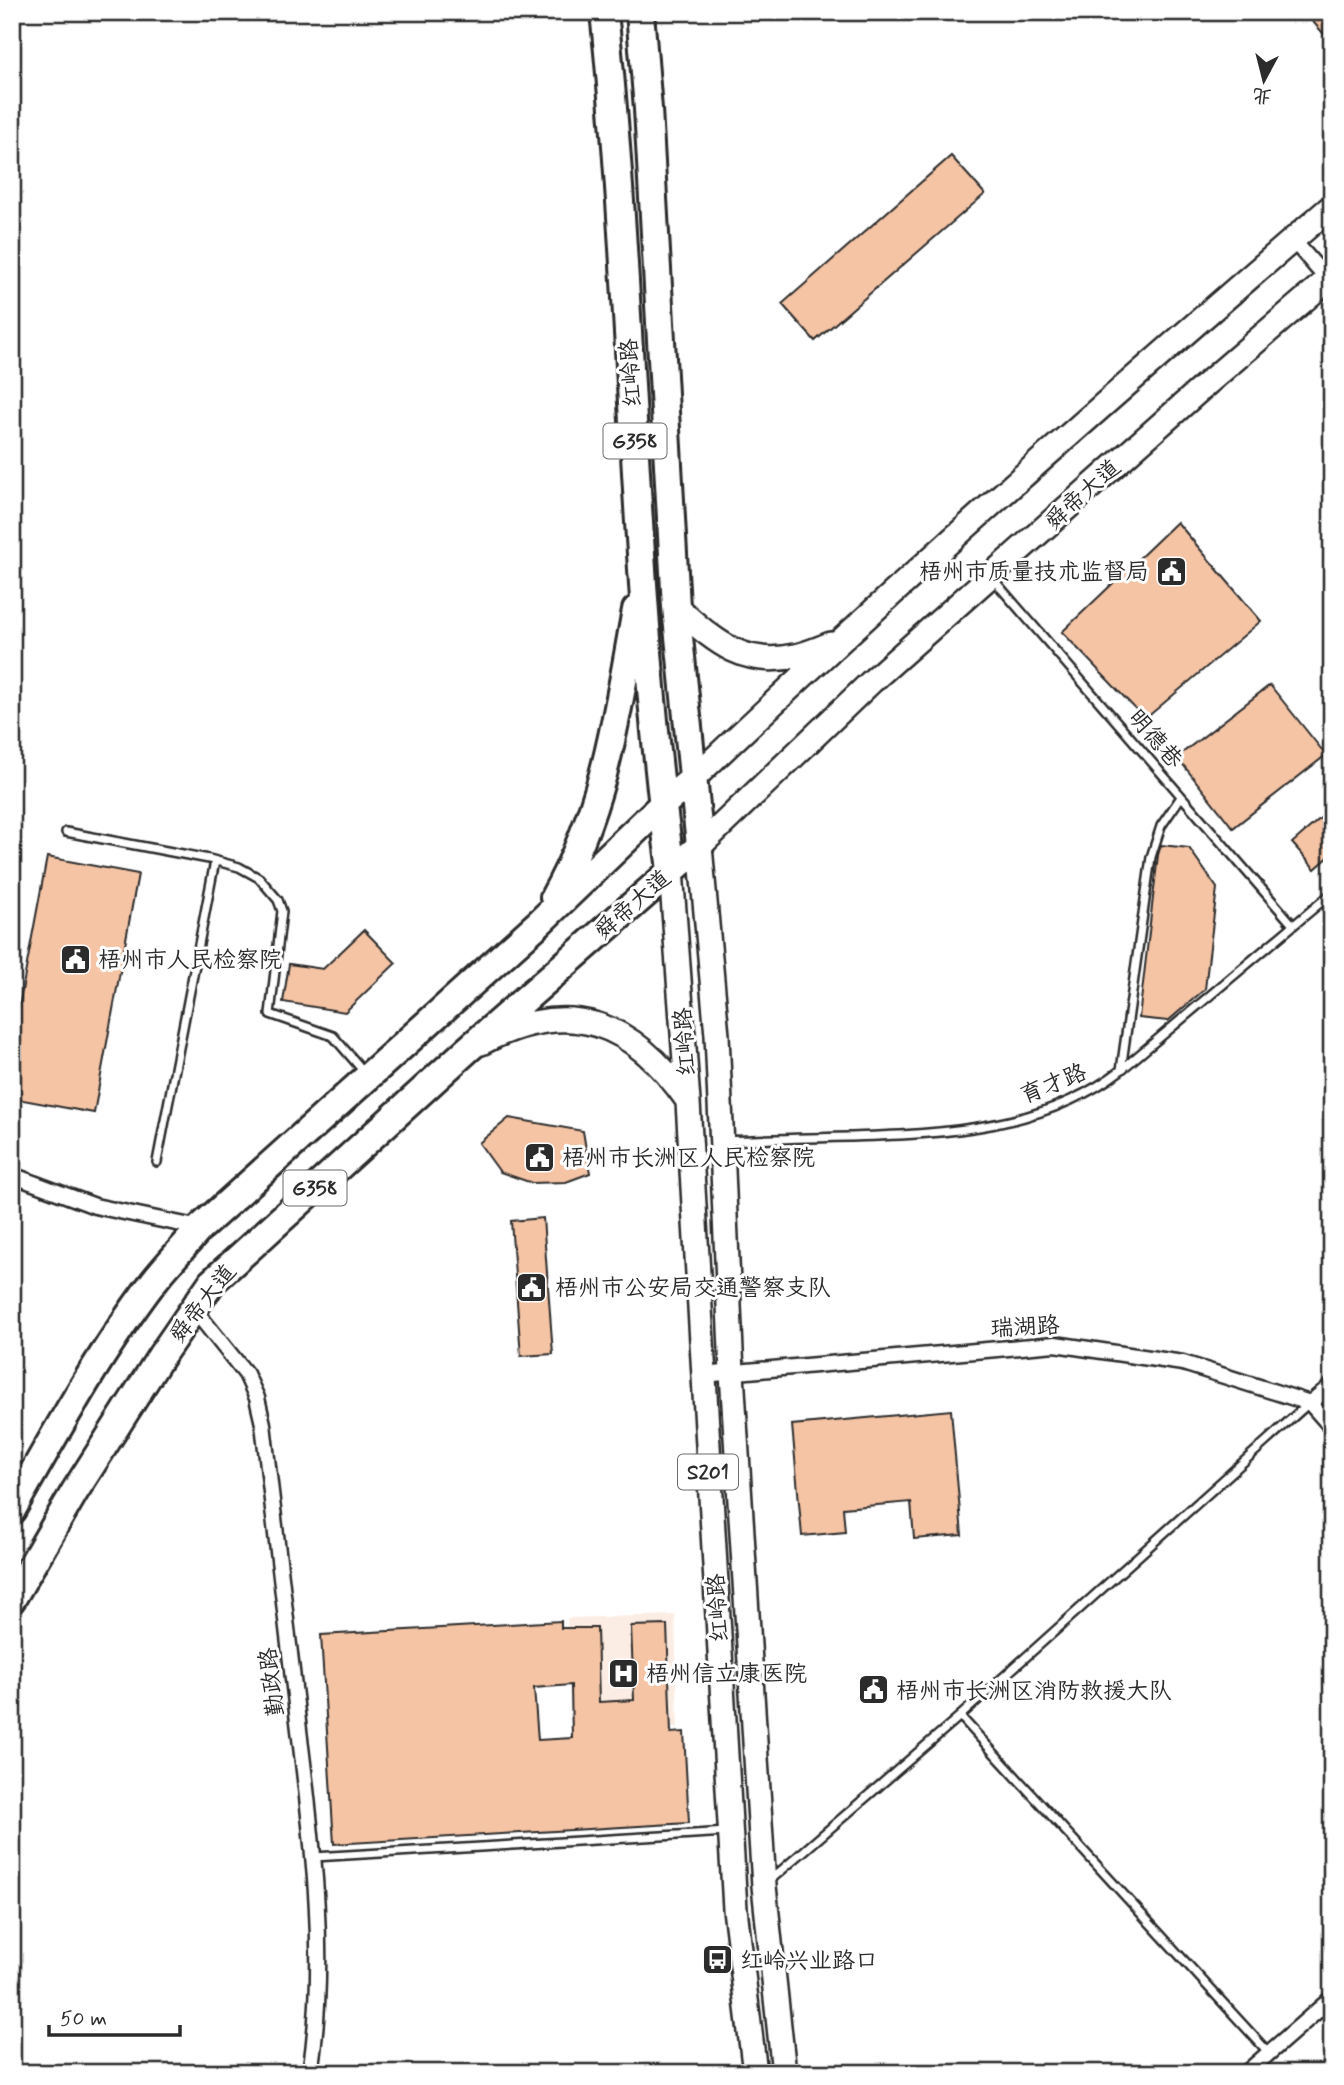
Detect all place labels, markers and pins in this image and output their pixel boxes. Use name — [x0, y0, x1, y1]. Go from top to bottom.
public building icon: 梧州市质量技术监督局 — [1155, 554, 1189, 588]
place label: 梧州市质量技术监督局 — [919, 558, 1149, 588]
public building icon: 梧州市人民检察院 — [58, 942, 92, 976]
place label: 梧州市人民检察院 — [98, 946, 282, 976]
public building icon: 梧州市长洲区人民检察院 — [522, 1140, 556, 1174]
place label: 梧州市长洲区人民检察院 — [562, 1144, 815, 1174]
public building icon: 梧州市公安局交通警察支队 — [515, 1270, 549, 1304]
place label: 梧州市公安局交通警察支队 — [555, 1274, 831, 1304]
hospital icon: 梧州信立康医院 — [606, 1656, 640, 1690]
place label: 梧州信立康医院 — [646, 1660, 807, 1690]
public building icon: 梧州市长洲区消防救援大队 — [856, 1673, 890, 1707]
place label: 梧州市长洲区消防救援大队 — [896, 1677, 1172, 1707]
bus stop icon: 红岭兴业路口 — [700, 1943, 734, 1977]
place label: 红岭兴业路口 — [740, 1947, 878, 1977]

